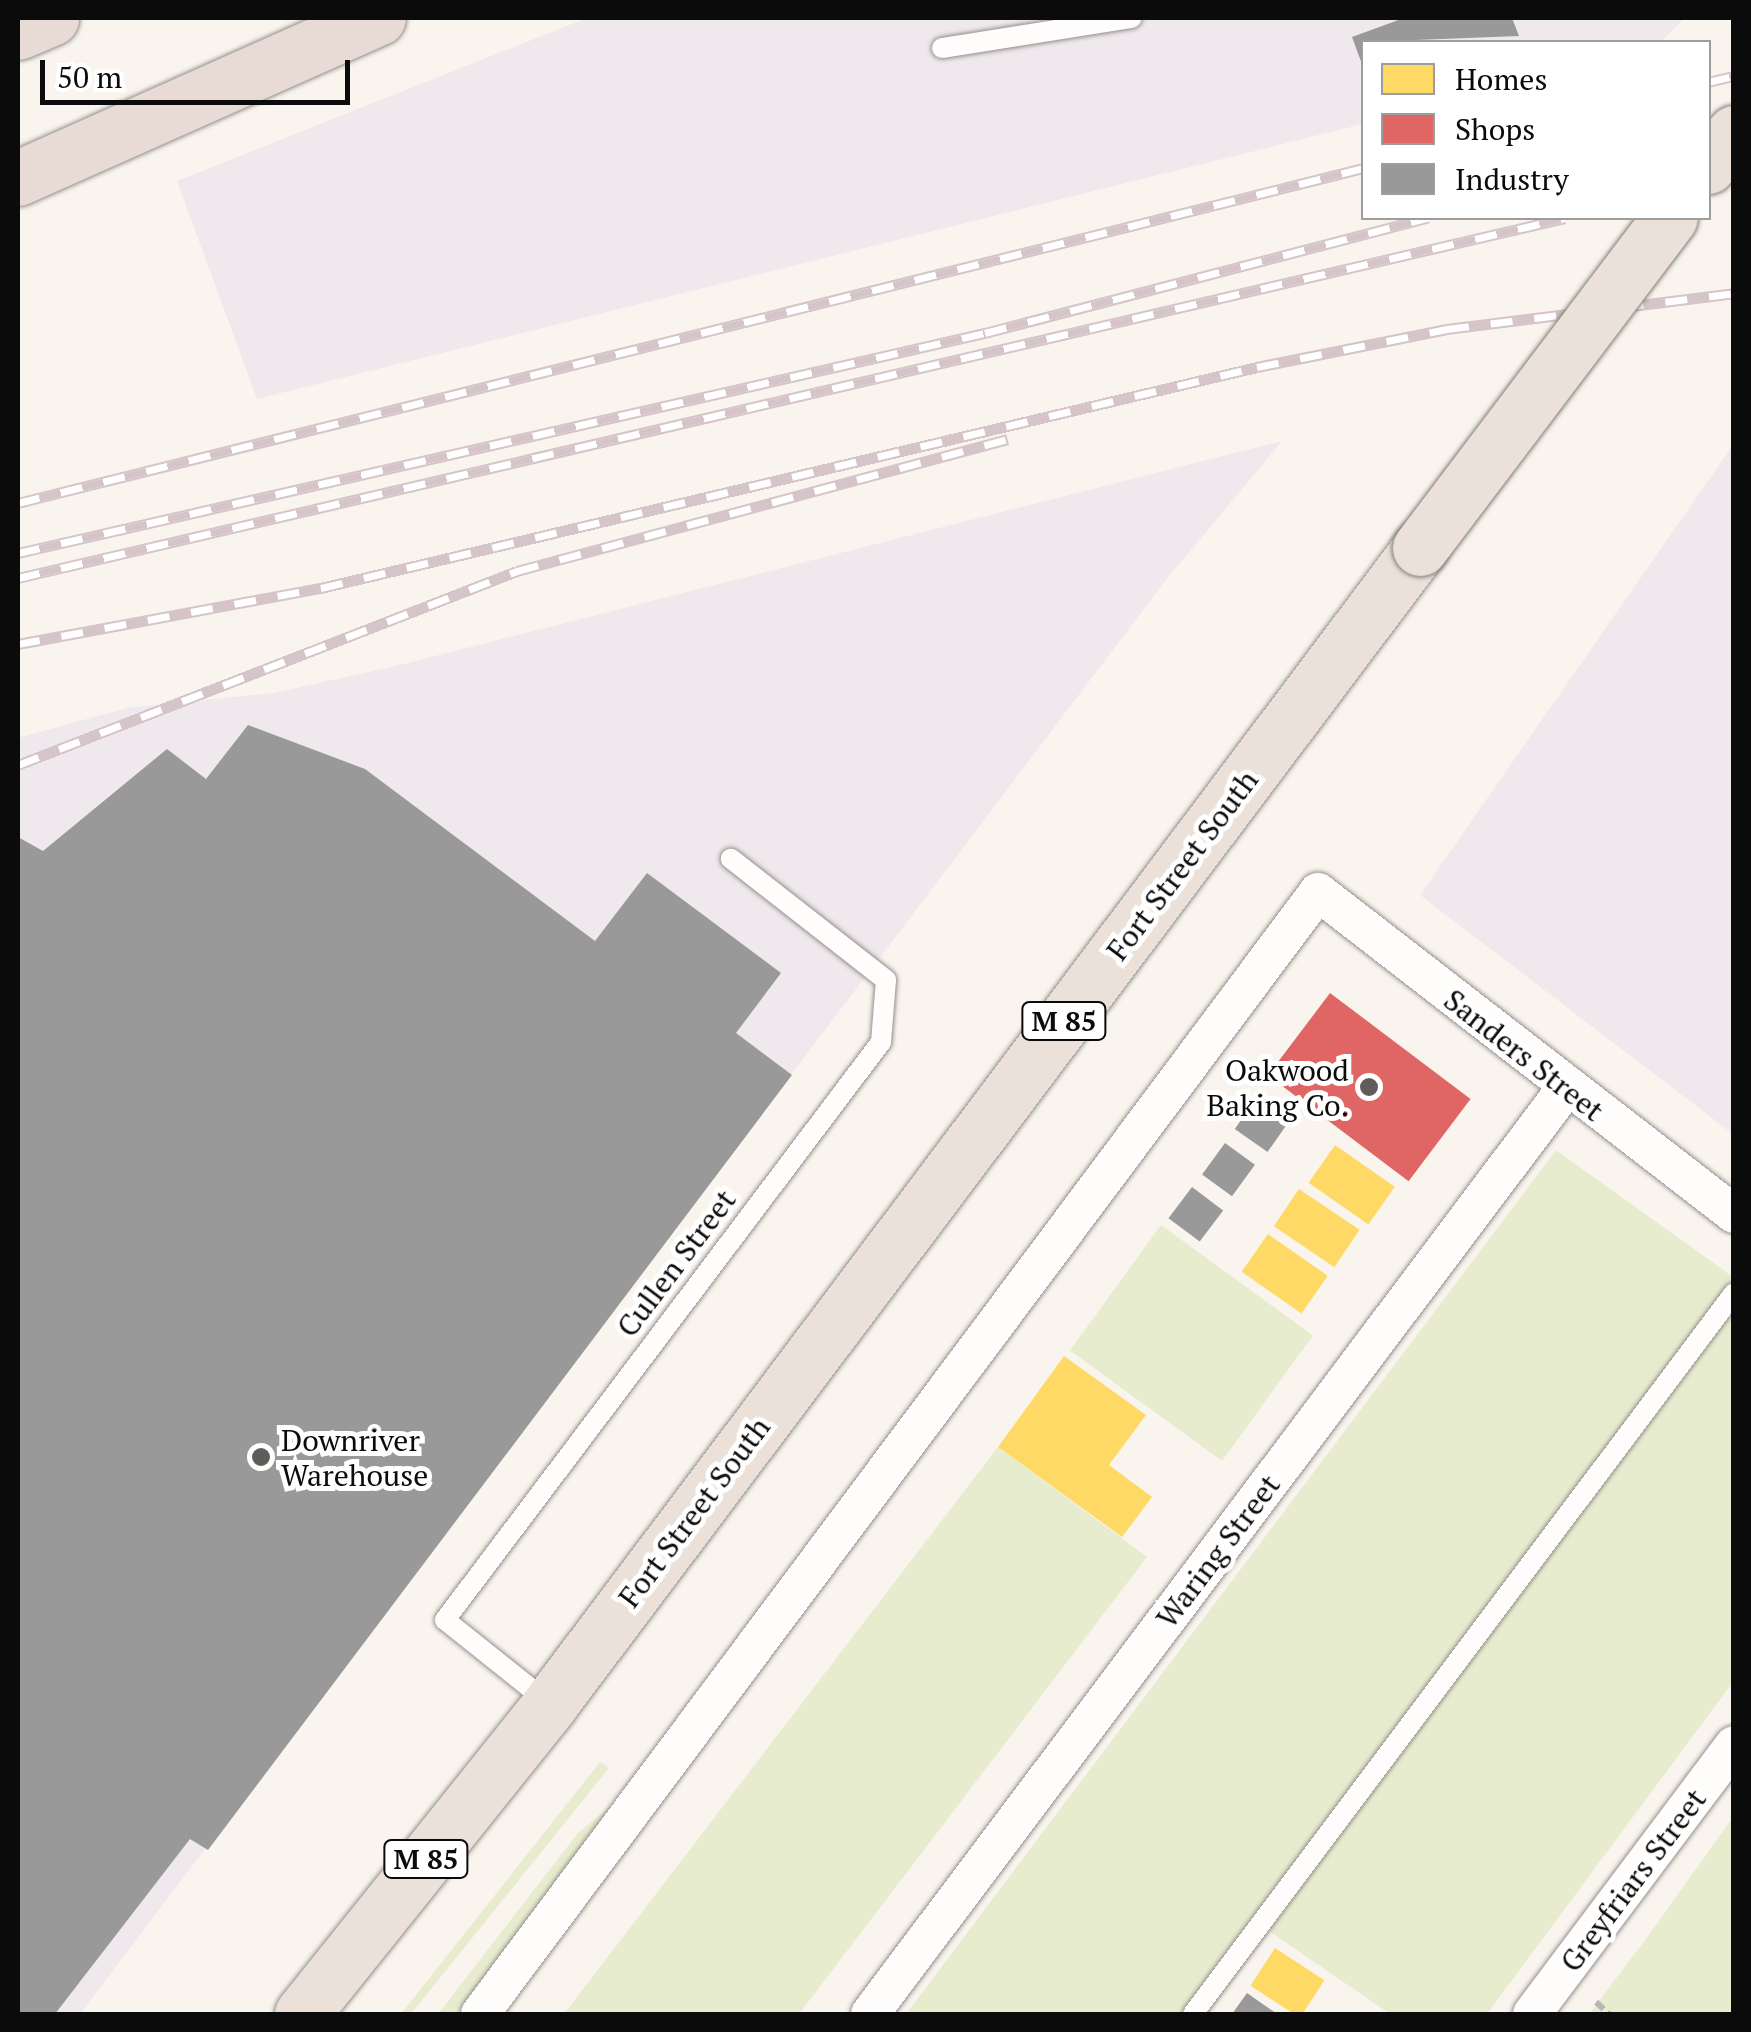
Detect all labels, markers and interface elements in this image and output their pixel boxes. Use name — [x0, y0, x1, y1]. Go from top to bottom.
scale bar — [45, 40, 355, 102]
legend — [1361, 40, 1711, 220]
text: 50 m — [57, 57, 122, 97]
text: Homes — [1455, 59, 1547, 99]
text: Shops — [1455, 109, 1535, 149]
text: Industry — [1455, 159, 1569, 199]
street label: Fort Street South — [1099, 763, 1265, 967]
street label: Sanders Street — [1437, 982, 1611, 1128]
road number: M 85 — [1019, 998, 1109, 1044]
place label: Oakwood Baking Co. — [1206, 1052, 1349, 1122]
marker: Oakwood Baking Co. — [1358, 1076, 1380, 1098]
street label: Cullen Street — [609, 1182, 743, 1344]
street label: Fort Street South — [611, 1410, 777, 1614]
place label: Downriver Warehouse — [281, 1422, 428, 1492]
marker: Downriver Warehouse — [250, 1446, 272, 1468]
street label: Waring Street — [1149, 1467, 1287, 1635]
street label: Greyfriars Street — [1553, 1781, 1713, 1979]
road number: M 85 — [381, 1836, 471, 1882]

